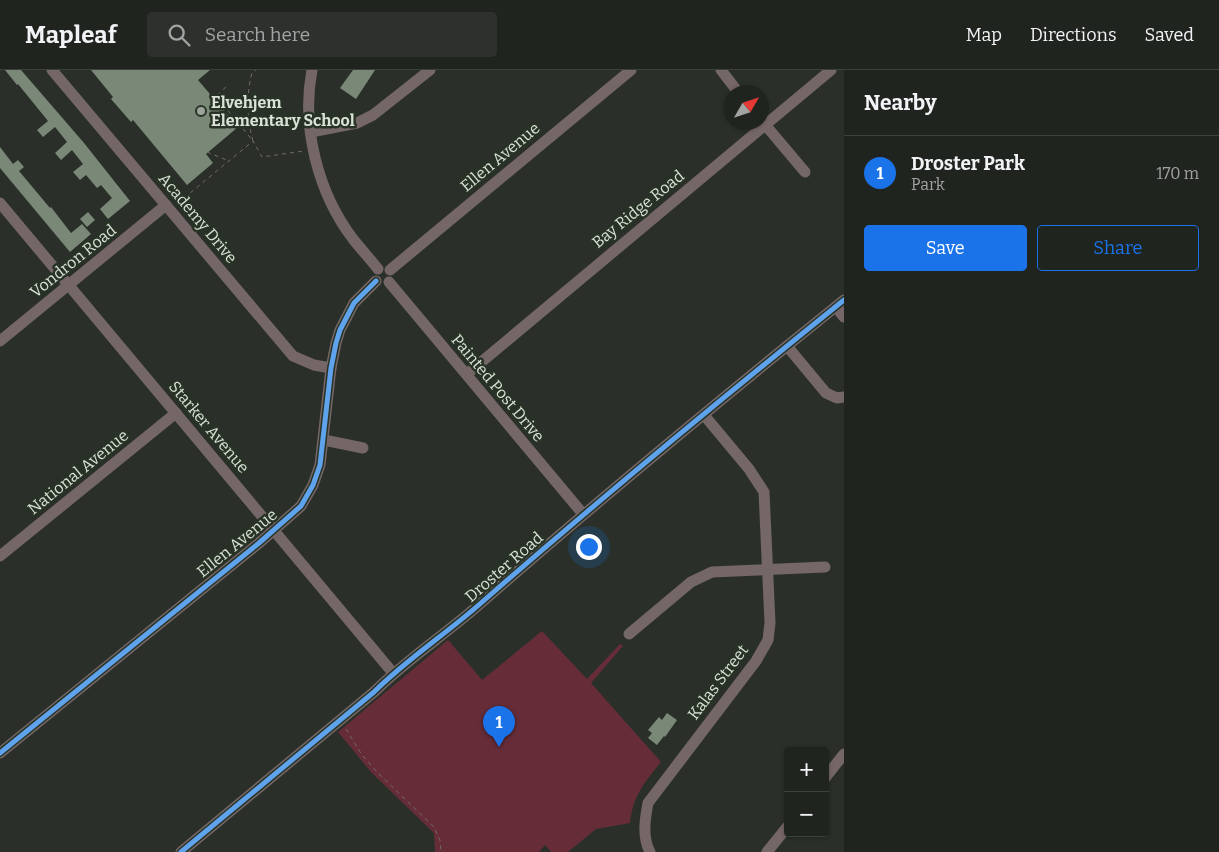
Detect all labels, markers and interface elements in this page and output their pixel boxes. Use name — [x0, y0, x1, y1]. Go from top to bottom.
search box — [147, 12, 497, 57]
text: Mapleaf — [25, 21, 117, 49]
icon: search — [165, 21, 193, 49]
text: Search here — [205, 23, 310, 46]
text: Map — [966, 24, 1002, 46]
text: Directions — [1030, 24, 1117, 46]
text: Saved — [1145, 24, 1194, 46]
north arrow — [724, 85, 769, 130]
text: Nearby — [864, 90, 937, 116]
place label: Elvehjem Elementary School — [211, 93, 355, 130]
marker: Elvehjem Elementary School — [195, 105, 207, 117]
street label: Ellen Avenue — [457, 118, 543, 196]
text: Droster Park — [911, 152, 1025, 175]
text: 1 — [877, 164, 883, 183]
text: 170 m — [1156, 164, 1199, 183]
street label: Bay Ridge Road — [588, 166, 688, 252]
street label: Academy Drive — [155, 169, 241, 267]
text: Park — [911, 175, 945, 194]
street label: Vondron Road — [26, 220, 120, 302]
button: Save — [864, 225, 1027, 271]
button: Share — [1037, 225, 1199, 271]
street label: Painted Post Drive — [448, 330, 548, 446]
street label: Starker Avenue — [165, 377, 253, 477]
street label: National Avenue — [24, 426, 132, 518]
street label: Ellen Avenue — [193, 505, 281, 581]
street label: Droster Road — [461, 528, 547, 606]
your location — [576, 534, 602, 560]
street label: Kalas Street — [684, 641, 752, 723]
pin: 1 — [483, 706, 515, 747]
map controls — [784, 747, 829, 837]
button: + — [784, 747, 829, 792]
button: − — [784, 792, 829, 837]

